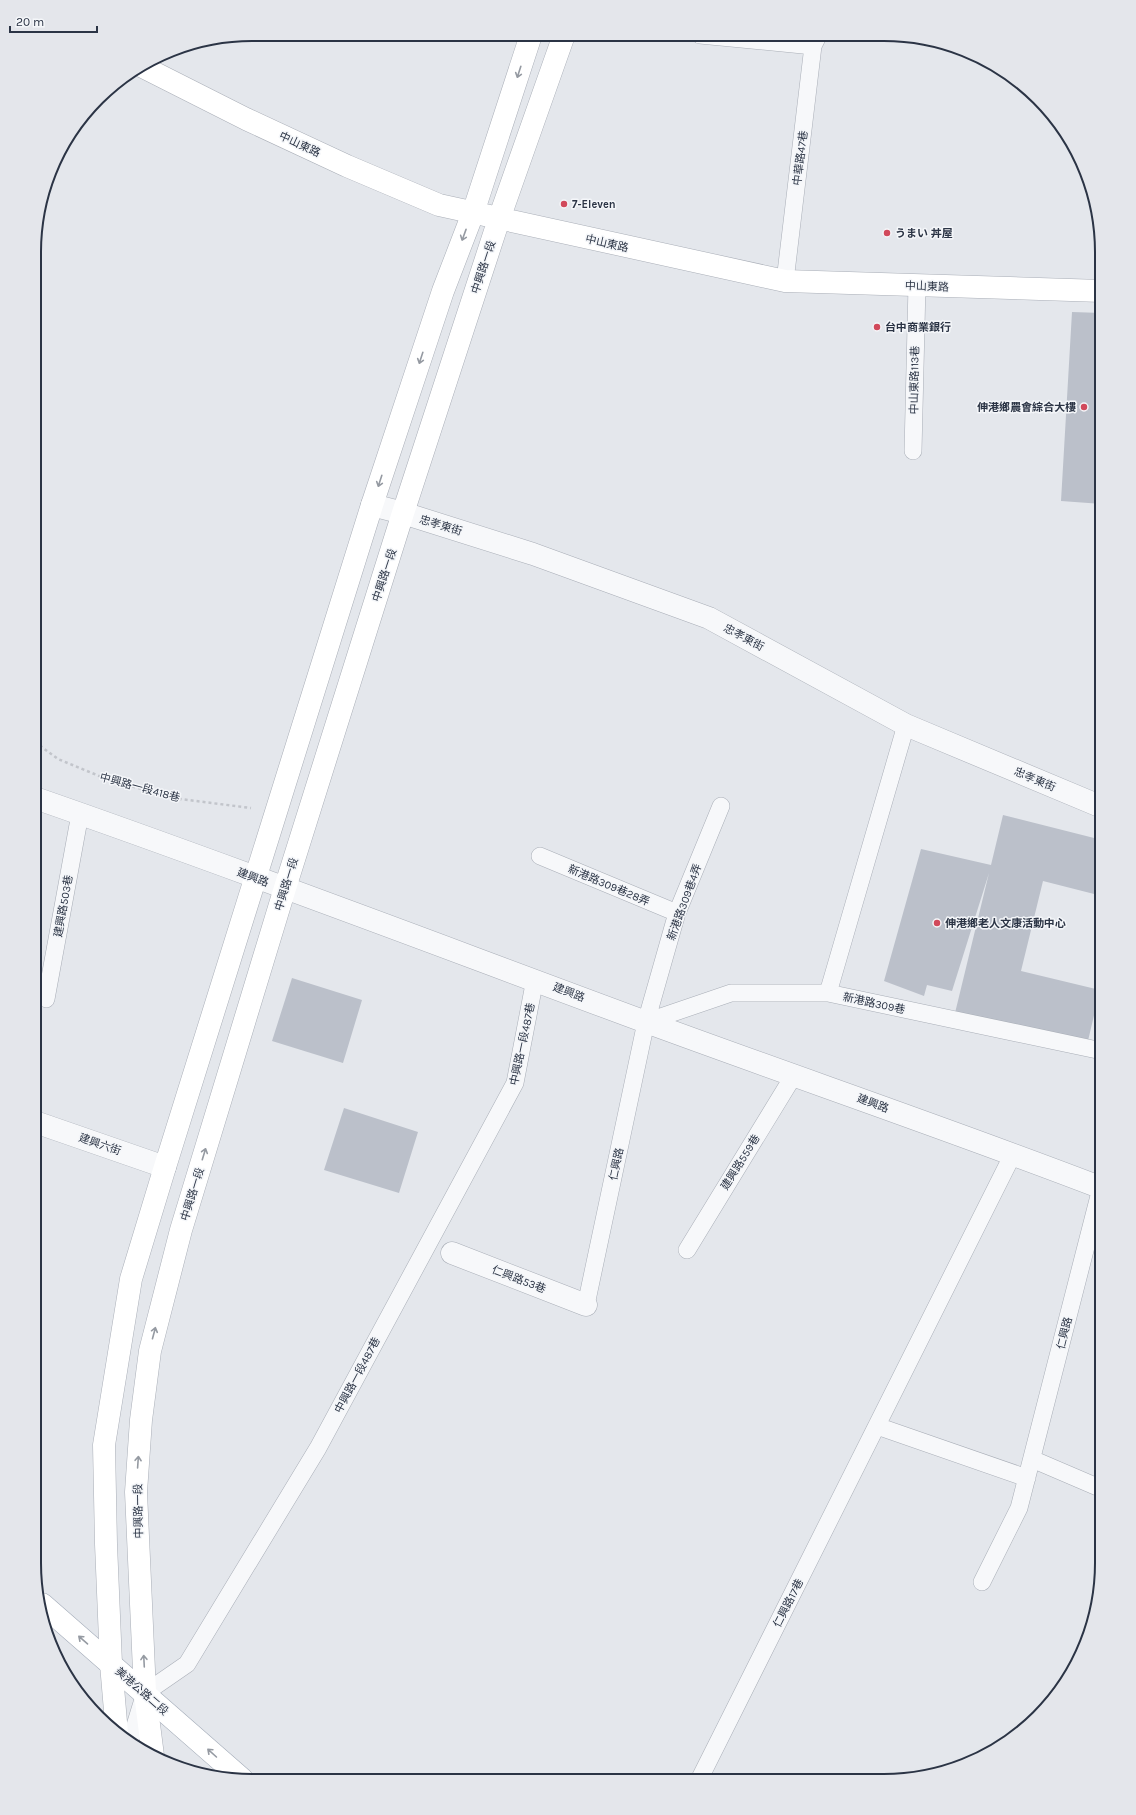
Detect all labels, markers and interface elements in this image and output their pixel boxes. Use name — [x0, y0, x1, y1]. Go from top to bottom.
scale bar — [10, 8, 97, 34]
text: 20 m — [16, 15, 44, 29]
one-way arrow — [515, 65, 522, 78]
street label: 中山東路 — [277, 129, 322, 160]
street label: 中華路47巷 — [791, 130, 810, 186]
place label: 7-Eleven — [572, 198, 616, 211]
marker: 7-Eleven — [559, 199, 569, 209]
place label: うまい 丼屋 — [895, 227, 953, 240]
marker: うまい 丼屋 — [882, 228, 892, 238]
one-way arrow — [460, 229, 468, 241]
street label: 中山東路 — [584, 232, 630, 255]
street label: 中興路一段 — [469, 239, 498, 295]
street label: 中山東路 — [905, 279, 949, 294]
place label: 台中商業銀行 — [885, 321, 951, 334]
marker: 台中商業銀行 — [872, 322, 882, 332]
street label: 中山東路113巷 — [907, 346, 922, 415]
one-way arrow — [417, 351, 424, 364]
place label: 伸港鄉農會綜合大樓 — [977, 401, 1076, 414]
marker: 伸港鄉農會綜合大樓 — [1079, 402, 1089, 412]
one-way arrow — [376, 474, 383, 487]
street label: 忠孝東街 — [418, 513, 464, 538]
street label: 中興路一段 — [370, 547, 399, 603]
street label: 忠孝東街 — [721, 621, 766, 654]
street label: 忠孝東街 — [1012, 765, 1058, 794]
street label: 中興路一段418巷 — [98, 771, 181, 804]
street label: 中興路一段 — [272, 856, 301, 912]
street label: 新港路309巷28弄 — [566, 862, 652, 909]
street label: 新港路309巷4弄 — [665, 862, 704, 942]
street label: 建興路 — [235, 866, 271, 889]
street label: 建興路503巷 — [52, 874, 75, 938]
place label: 伸港鄉老人文康活動中心 — [945, 917, 1066, 930]
marker: 伸港鄉老人文康活動中心 — [932, 918, 942, 928]
street label: 建興路 — [551, 980, 587, 1004]
street label: 新港路309巷 — [842, 991, 906, 1016]
street label: 中興路一段487巷 — [507, 1002, 538, 1087]
street label: 建興路 — [855, 1092, 891, 1115]
street label: 建興六街 — [77, 1131, 123, 1158]
street label: 建興路559巷 — [718, 1132, 763, 1192]
one-way arrow — [201, 1147, 208, 1160]
street label: 仁興路 — [607, 1147, 626, 1182]
street label: 中興路一段 — [178, 1166, 207, 1222]
street label: 仁興路53巷 — [490, 1263, 548, 1296]
street label: 仁興路 — [1054, 1316, 1075, 1351]
one-way arrow — [151, 1327, 158, 1340]
street label: 中興路一段487巷 — [332, 1335, 383, 1415]
one-way arrow — [134, 1456, 142, 1469]
street label: 中興路一段 — [132, 1483, 145, 1539]
street label: 仁興路17巷 — [771, 1577, 806, 1630]
one-way arrow — [78, 1635, 89, 1644]
one-way arrow — [140, 1655, 147, 1668]
street label: 美港公路二段 — [113, 1665, 171, 1718]
one-way arrow — [207, 1749, 218, 1758]

